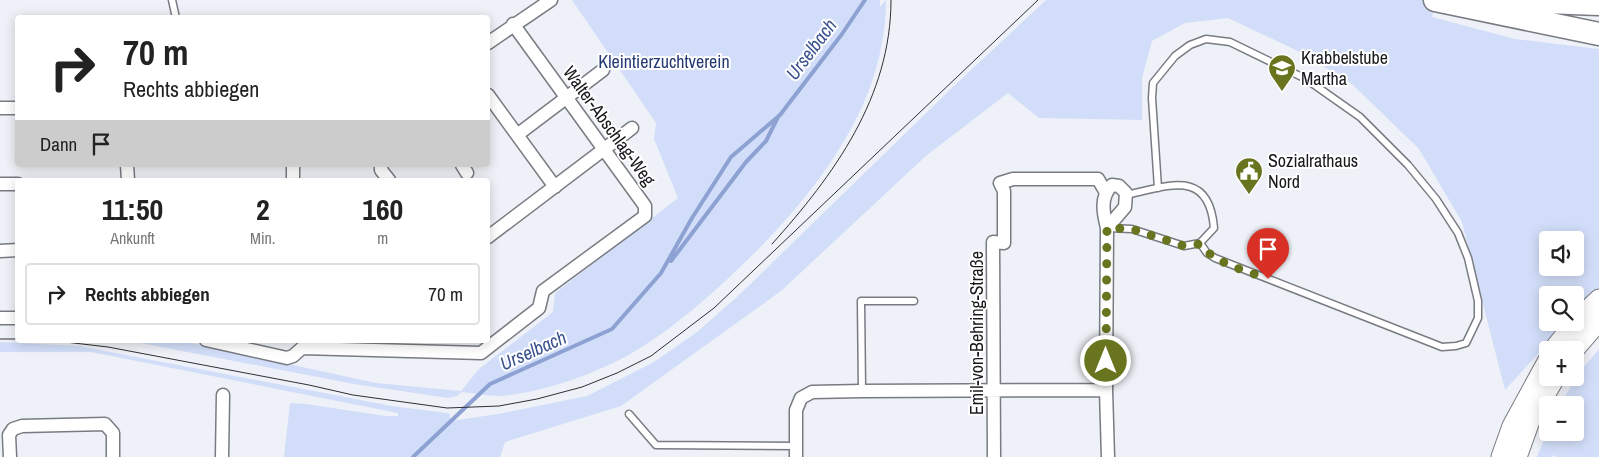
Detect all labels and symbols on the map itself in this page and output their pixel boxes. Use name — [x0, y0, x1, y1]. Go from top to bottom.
water label: Urselbach — [780, 13, 842, 85]
place label: Krabbelstube Martha — [1301, 45, 1388, 91]
park label: Kleintierzuchtverein — [598, 49, 730, 74]
school or university icon: Krabbelstube Martha — [1267, 53, 1297, 92]
street label: Walter-Abschlag-Weg — [557, 61, 662, 191]
place label: Sozialrathaus Nord — [1268, 148, 1358, 194]
public building icon: Sozialrathaus Nord — [1234, 156, 1264, 195]
pin — [1247, 228, 1289, 279]
street label: Emil-von-Behring-Straße — [964, 251, 989, 415]
water label: Urselbach — [496, 324, 570, 376]
position arrow — [1079, 334, 1131, 386]

